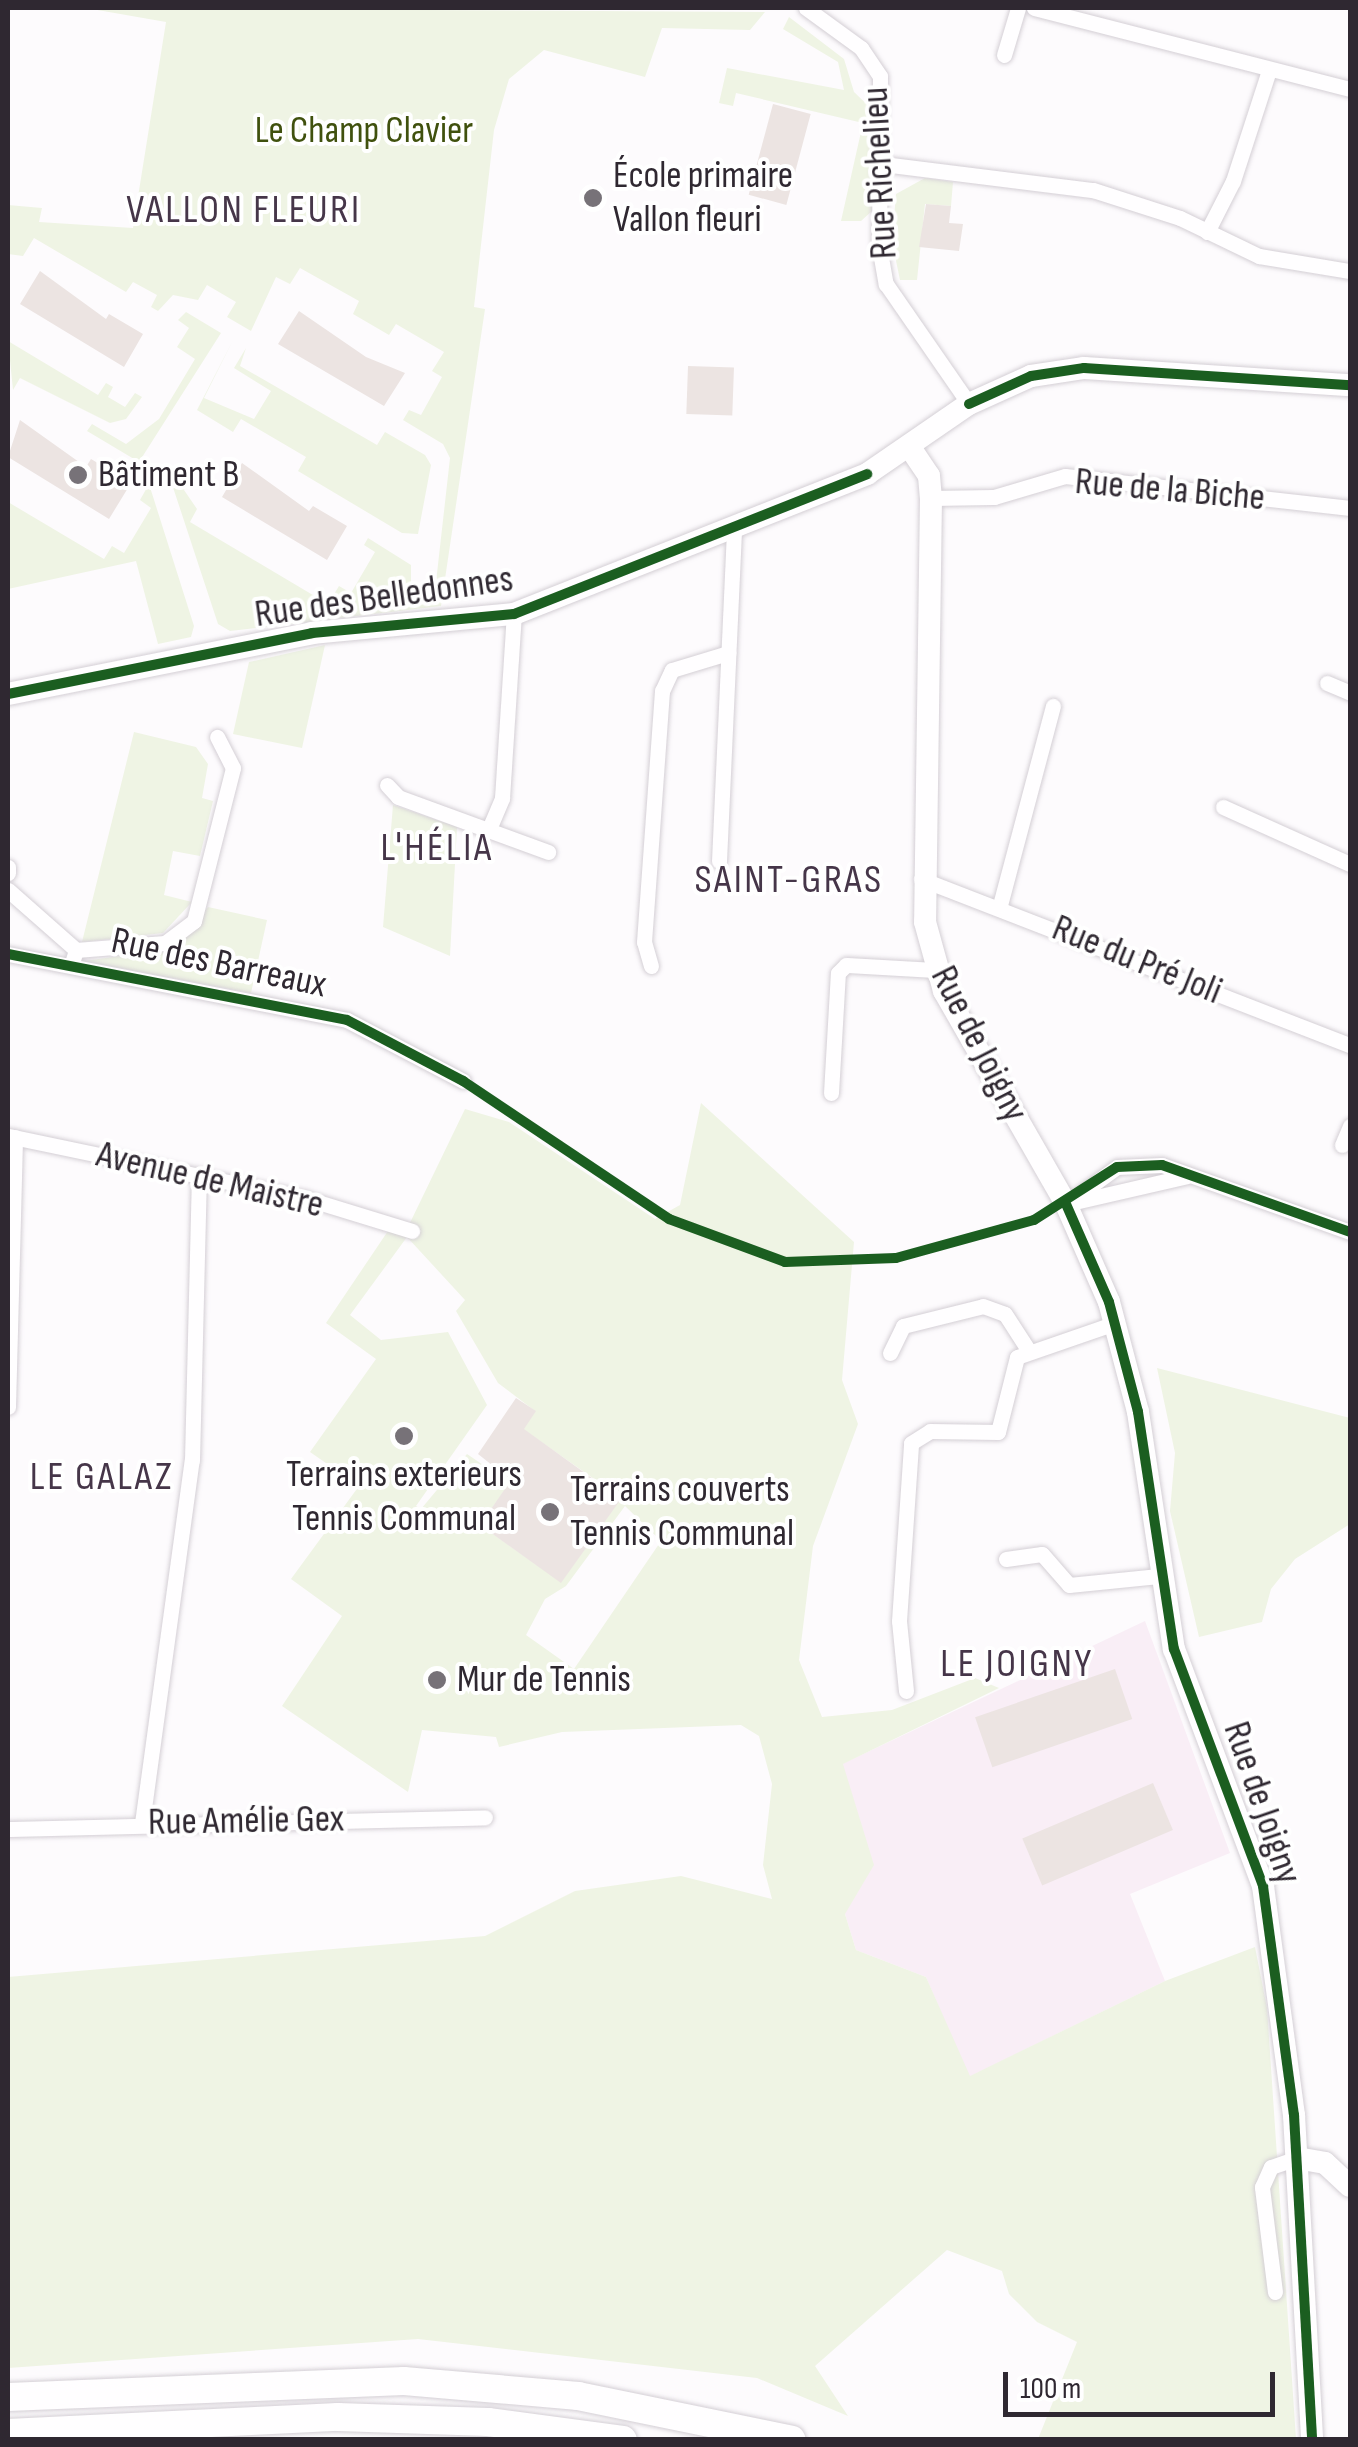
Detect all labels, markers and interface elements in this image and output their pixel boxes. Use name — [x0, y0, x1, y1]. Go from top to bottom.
street label: Rue Richelieu — [853, 86, 907, 260]
park label: Le Champ Clavier — [255, 108, 473, 154]
place label: École primaire Vallon fleuri — [613, 153, 793, 242]
district label: VALLON FLEURI — [126, 186, 362, 234]
marker: École primaire Vallon fleuri — [582, 187, 604, 209]
place label: Bâtiment B — [98, 452, 239, 498]
street label: Rue de la Biche — [1073, 459, 1267, 521]
marker: Bâtiment B — [67, 464, 89, 486]
street label: Rue des Belledonnes — [252, 556, 516, 638]
district label: L'HÉLIA — [380, 824, 494, 872]
district label: SAINT-GRAS — [694, 856, 884, 904]
street label: Rue du Pré Joli — [1046, 905, 1228, 1015]
street label: Rue des Barreaux — [107, 918, 331, 1008]
street label: Rue de Joigny — [920, 959, 1038, 1129]
street label: Avenue de Maistre — [92, 1132, 328, 1228]
marker: Terrains exterieurs Tennis Communal — [393, 1425, 415, 1447]
place label: Terrains exterieurs Tennis Communal — [286, 1452, 522, 1542]
district label: LE GALAZ — [30, 1453, 174, 1501]
place label: Terrains couverts Tennis Communal — [570, 1467, 794, 1556]
marker: Terrains couverts Tennis Communal — [539, 1501, 561, 1523]
district label: LE JOIGNY — [940, 1640, 1094, 1688]
place label: Mur de Tennis — [457, 1657, 631, 1703]
marker: Mur de Tennis — [426, 1669, 448, 1691]
street label: Rue de Joigny — [1213, 1716, 1311, 1890]
street label: Rue Amélie Gex — [148, 1796, 344, 1846]
scale bar — [1008, 2352, 1280, 2414]
text: 100 m — [1020, 2371, 1081, 2407]

